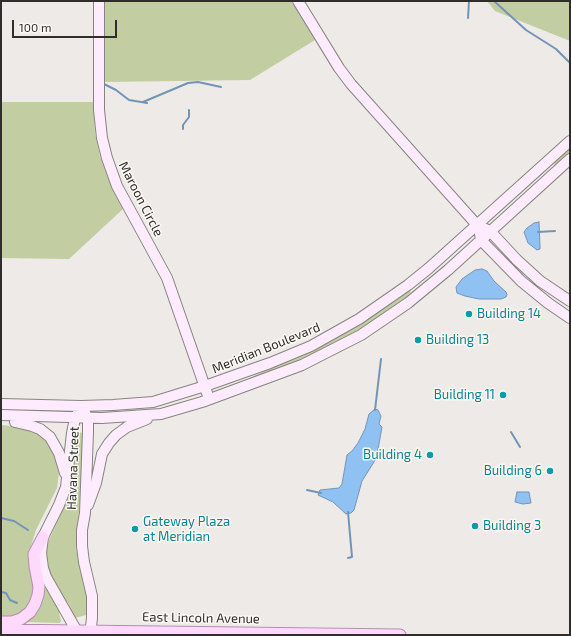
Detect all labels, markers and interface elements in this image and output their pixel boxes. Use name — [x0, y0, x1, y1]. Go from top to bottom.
scale bar — [14, 12, 119, 38]
text: 100 m — [19, 20, 51, 34]
street label: Maroon Circle — [116, 159, 166, 239]
place label: Building 14 — [477, 306, 541, 322]
marker: Building 14 — [464, 309, 474, 319]
street label: Meridian Boulevard — [210, 319, 322, 377]
place label: Building 13 — [426, 332, 489, 348]
marker: Building 13 — [413, 335, 423, 345]
place label: Building 11 — [434, 387, 495, 403]
marker: Building 11 — [498, 390, 508, 400]
street label: Havana Street — [64, 426, 82, 510]
place label: Building 4 — [363, 447, 422, 463]
marker: Building 4 — [425, 450, 435, 460]
place label: Building 6 — [484, 463, 542, 479]
marker: Building 6 — [545, 466, 555, 476]
place label: Gateway Plaza at Meridian — [143, 514, 230, 545]
place label: Building 3 — [483, 518, 541, 534]
marker: Building 3 — [470, 521, 480, 531]
marker: Gateway Plaza at Meridian — [130, 524, 140, 534]
street label: East Lincoln Avenue — [142, 609, 260, 627]

